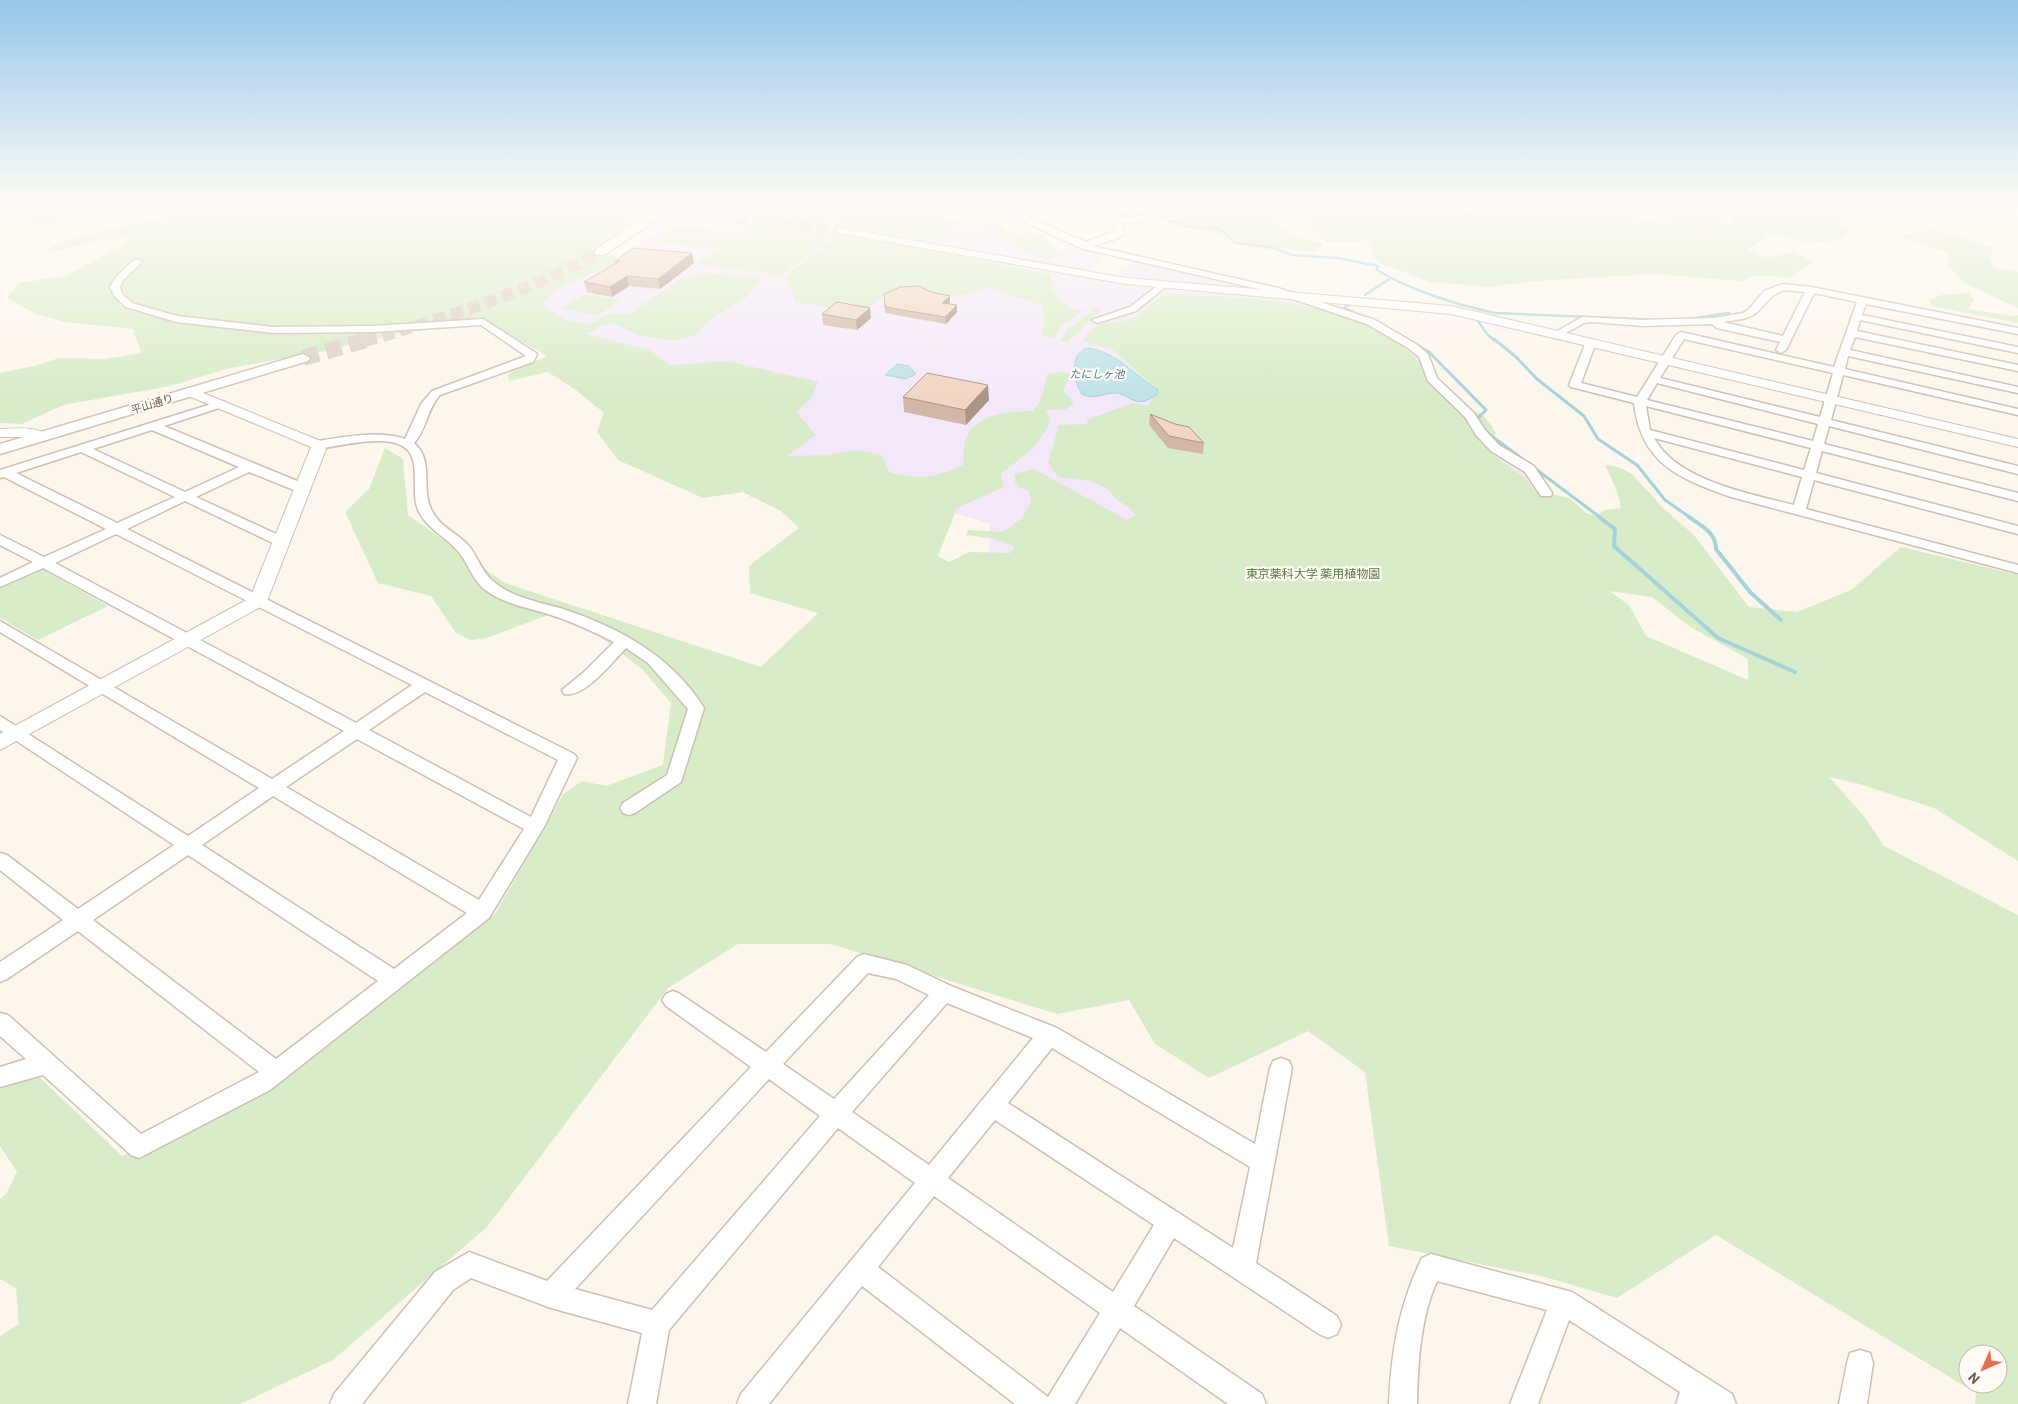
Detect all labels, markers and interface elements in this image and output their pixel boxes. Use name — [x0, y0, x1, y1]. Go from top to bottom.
water label: たにしヶ池 — [1070, 367, 1125, 380]
street label: 平山通り — [129, 391, 175, 416]
park label: 東京薬科大学 薬用植物園 — [1246, 566, 1380, 580]
north arrow — [1958, 1344, 2008, 1394]
text: N — [1964, 1369, 1983, 1388]

